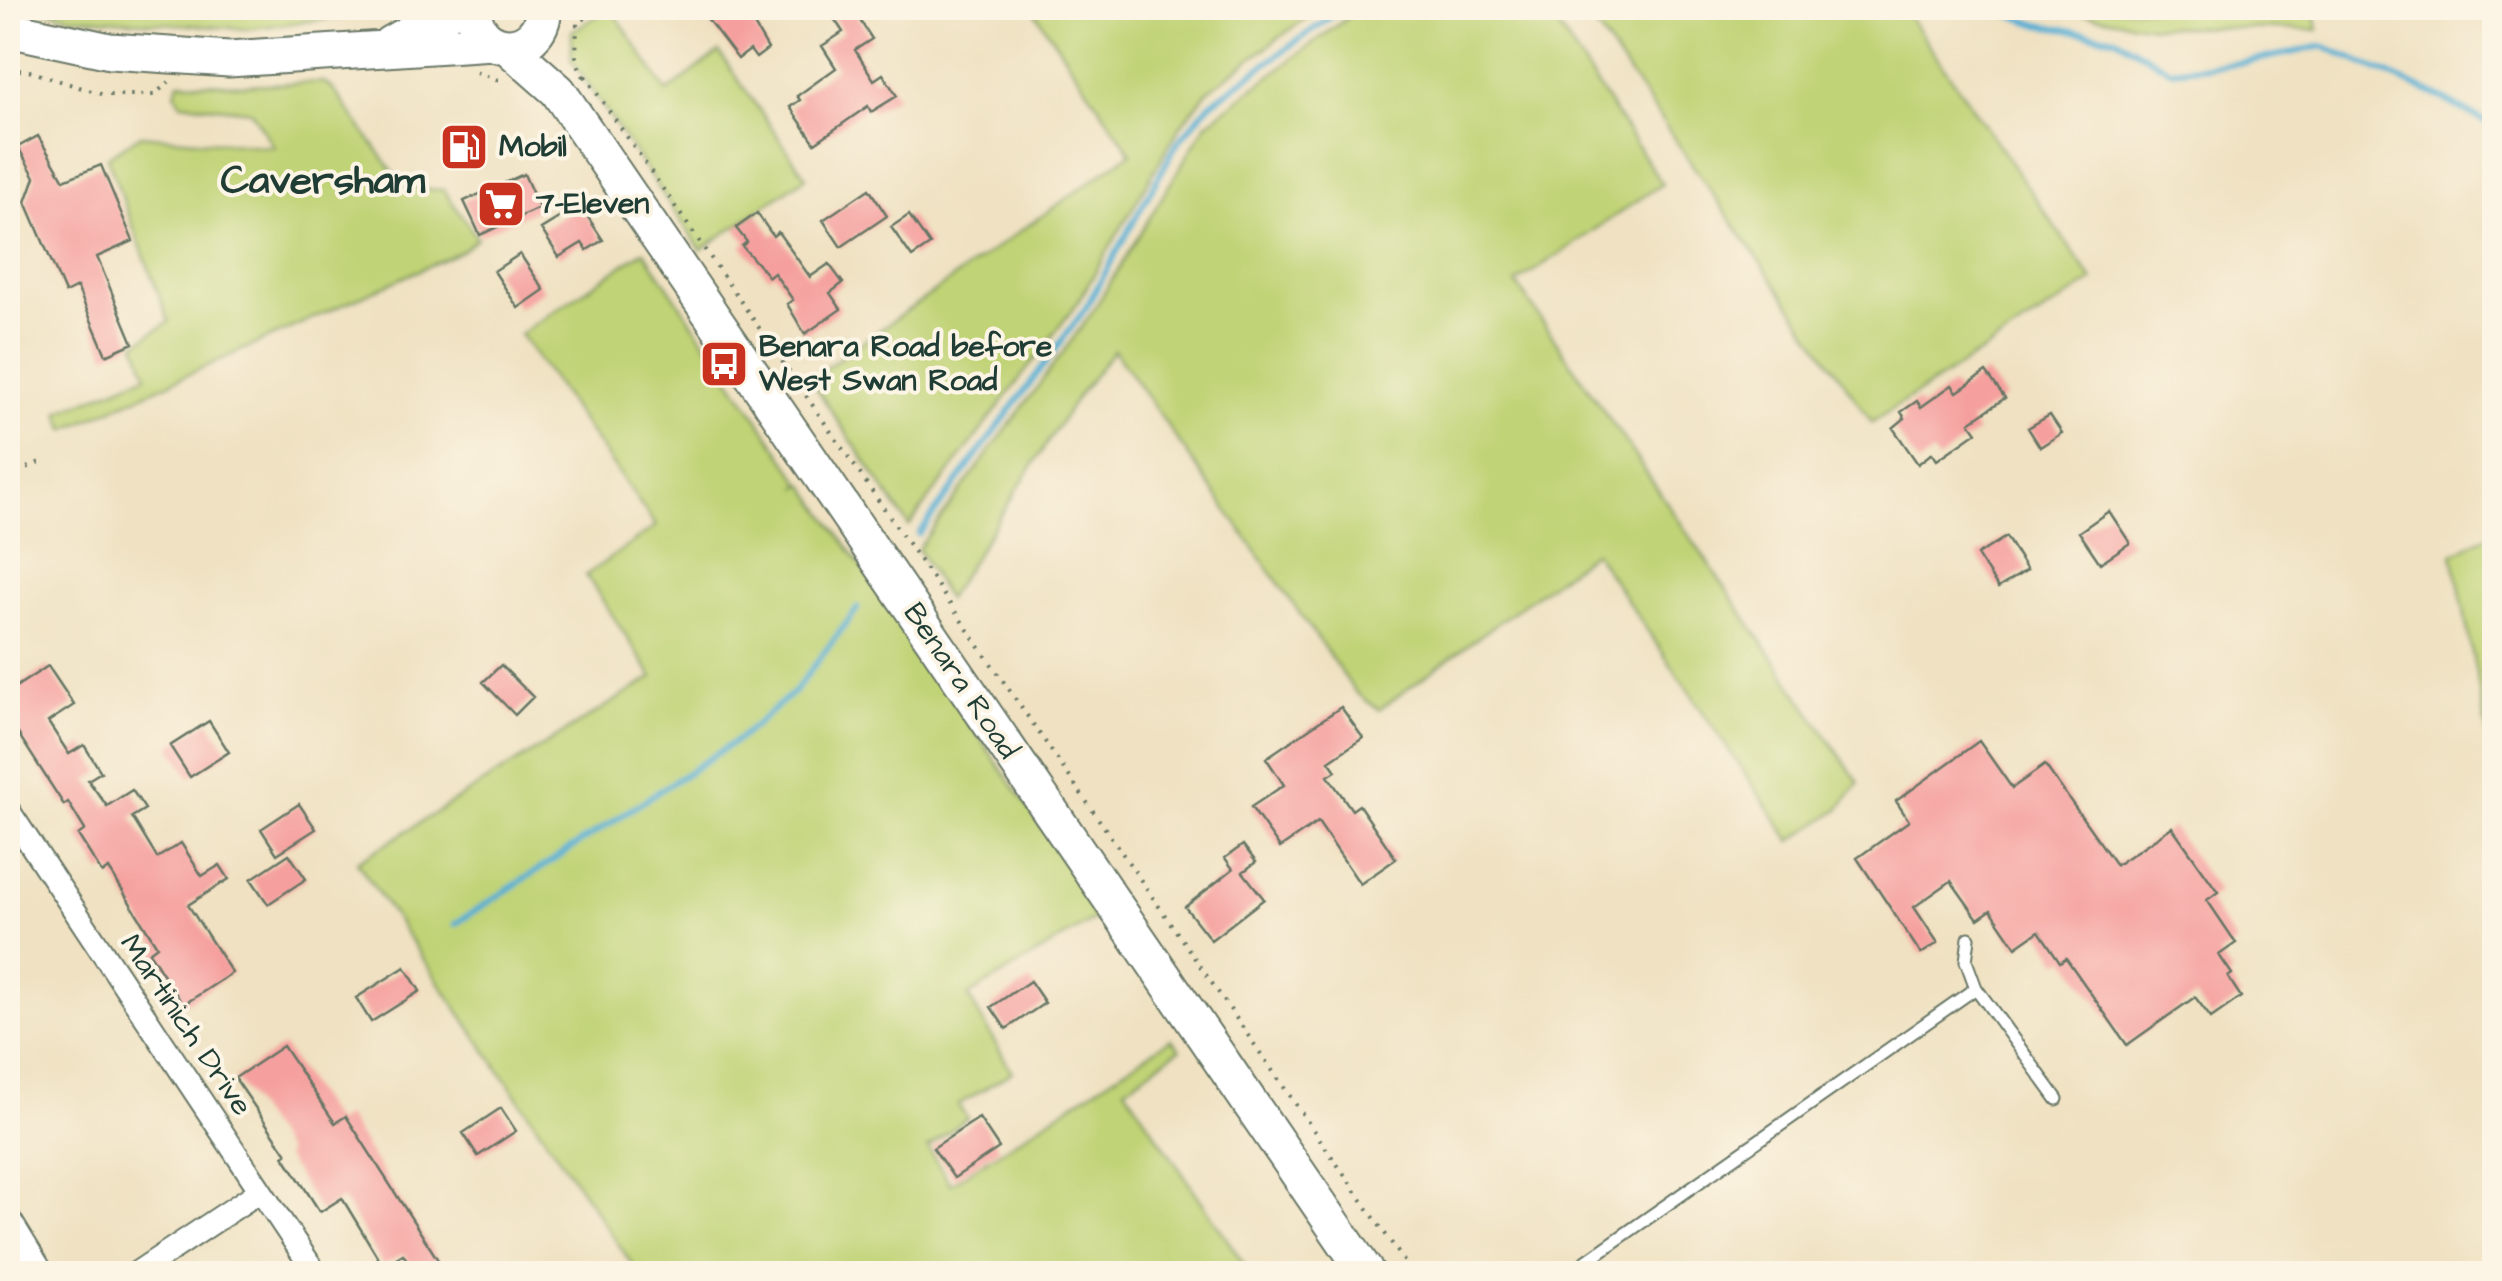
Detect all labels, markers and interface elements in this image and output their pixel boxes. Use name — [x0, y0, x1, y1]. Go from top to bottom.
fuel station icon: Mobil — [438, 121, 490, 173]
place label: Mobil — [499, 126, 567, 168]
district label: Caversham — [221, 154, 426, 209]
supermarket icon: 7-Eleven — [475, 178, 527, 230]
place label: 7-Eleven — [535, 183, 649, 225]
place label: Benara Road before West Swan Road — [758, 326, 1052, 402]
bus stop icon: Benara Road before West Swan Road — [698, 338, 750, 390]
street label: Benara Road — [893, 594, 1029, 768]
street label: Martinich Drive — [110, 926, 262, 1124]

